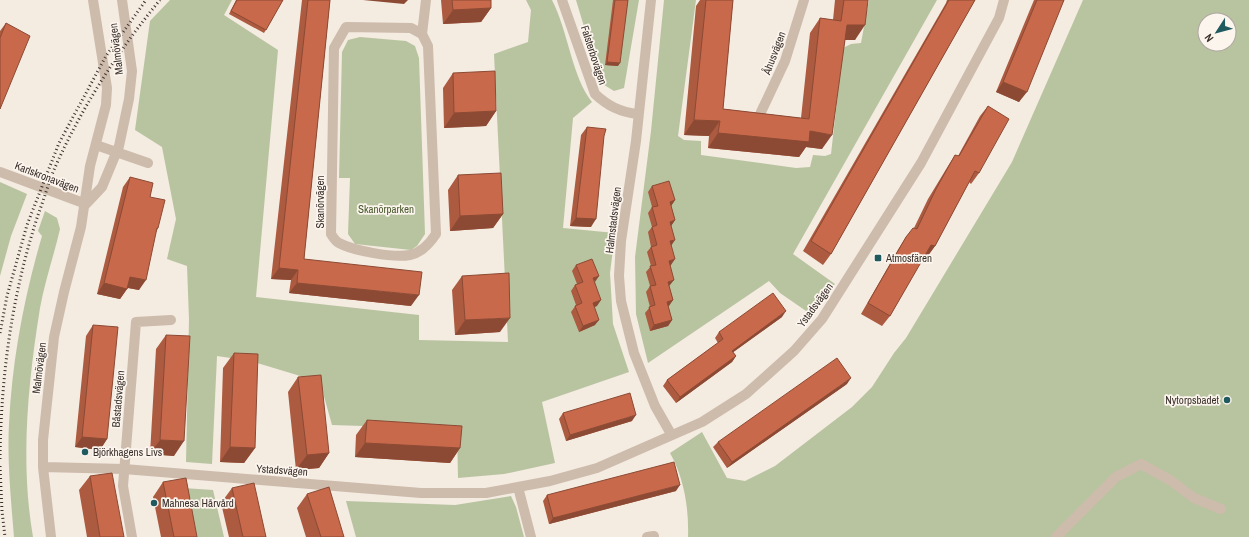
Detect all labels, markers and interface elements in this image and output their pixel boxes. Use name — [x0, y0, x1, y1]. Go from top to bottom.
north arrow — [1197, 12, 1237, 52]
street label: Malmövägen — [106, 23, 126, 75]
street label: Falsterbovägen — [578, 23, 610, 87]
street label: Åhusvägen — [759, 29, 789, 78]
text: N — [1201, 31, 1216, 45]
street label: Karlskronavägen — [13, 158, 81, 196]
street label: Skanörvägen — [313, 175, 327, 229]
street label: Halmstadsvägen — [602, 186, 624, 254]
park label: Skanörparken — [358, 202, 414, 216]
place label: Atmosfären — [885, 251, 932, 265]
marker: Atmosfären — [873, 253, 883, 263]
street label: Ystadsvägen — [794, 280, 836, 330]
street label: Malmövägen — [29, 342, 49, 394]
street label: Båstadsvägen — [109, 370, 127, 428]
place label: Nytorpsbadet — [1165, 393, 1219, 407]
marker: Nytorpsbadet — [1222, 395, 1232, 405]
place label: Björkhagens Livs — [93, 445, 163, 459]
marker: Björkhagens Livs — [80, 447, 90, 457]
street label: Ystadsvägen — [256, 461, 308, 479]
place label: Mahnesa Hårvård — [162, 496, 234, 510]
marker: Mahnesa Hårvård — [149, 498, 159, 508]

